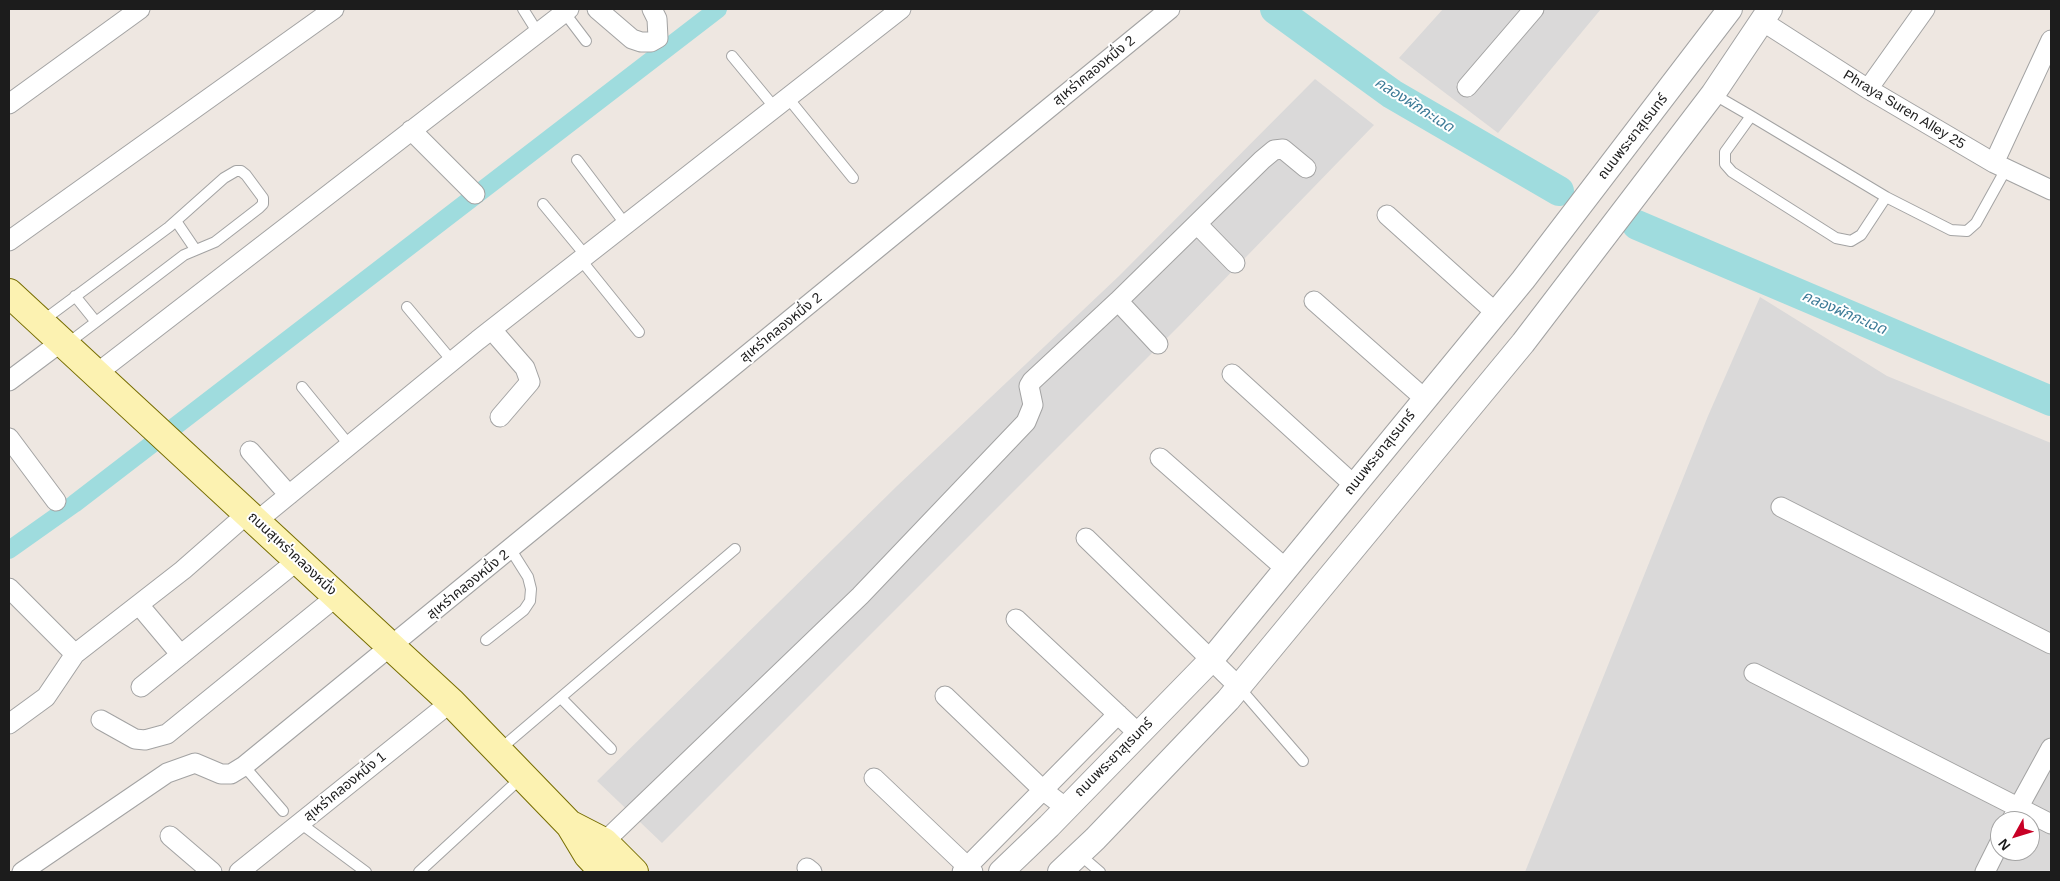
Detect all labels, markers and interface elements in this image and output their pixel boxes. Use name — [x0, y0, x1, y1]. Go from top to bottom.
street label: สุเหร่าคลองหนึ่ง 2 — [1049, 33, 1139, 109]
street label: Phraya Suren Alley 25 — [1840, 67, 1968, 153]
water label: คลองผักกะเฉด — [1371, 74, 1457, 136]
street label: ถนนพระยาสุเรนทร์ — [1594, 91, 1672, 183]
water label: คลองผักกะเฉด — [1799, 287, 1889, 339]
street label: สุเหร่าคลองหนึ่ง 2 — [736, 290, 826, 366]
street label: ถนนพระยาสุเรนทร์ — [1341, 407, 1419, 499]
street label: ถนนสุเหร่าคลองหนึ่ง — [244, 509, 340, 599]
street label: สุเหร่าคลองหนึ่ง 2 — [423, 547, 513, 623]
street label: ถนนพระยาสุเรนทร์ — [1071, 715, 1157, 801]
street label: สุเหร่าคลองหนึ่ง 1 — [300, 749, 390, 825]
north arrow — [1990, 811, 2040, 861]
text: N — [1995, 836, 2014, 854]

